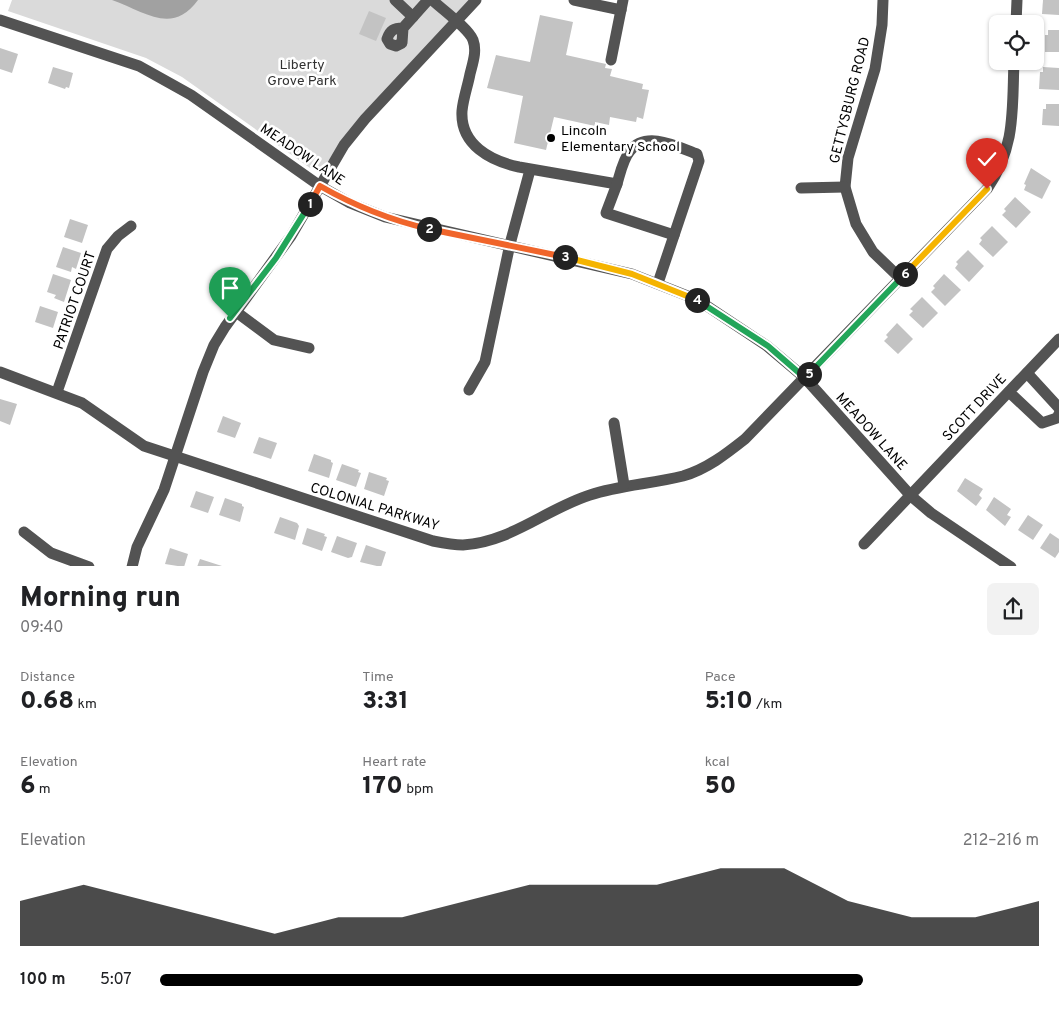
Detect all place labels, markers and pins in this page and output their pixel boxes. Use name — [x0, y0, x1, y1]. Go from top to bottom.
place label: Lincoln Elementary School — [561, 123, 680, 156]
marker: Lincoln Elementary School — [545, 132, 557, 144]
pin — [966, 138, 1008, 189]
pin: 1 — [298, 192, 322, 216]
pin: 2 — [416, 216, 442, 242]
pin: 3 — [552, 244, 578, 270]
pin: 6 — [892, 262, 918, 286]
pin — [209, 267, 251, 318]
pin: 4 — [684, 288, 710, 312]
pin: 5 — [796, 362, 822, 386]

